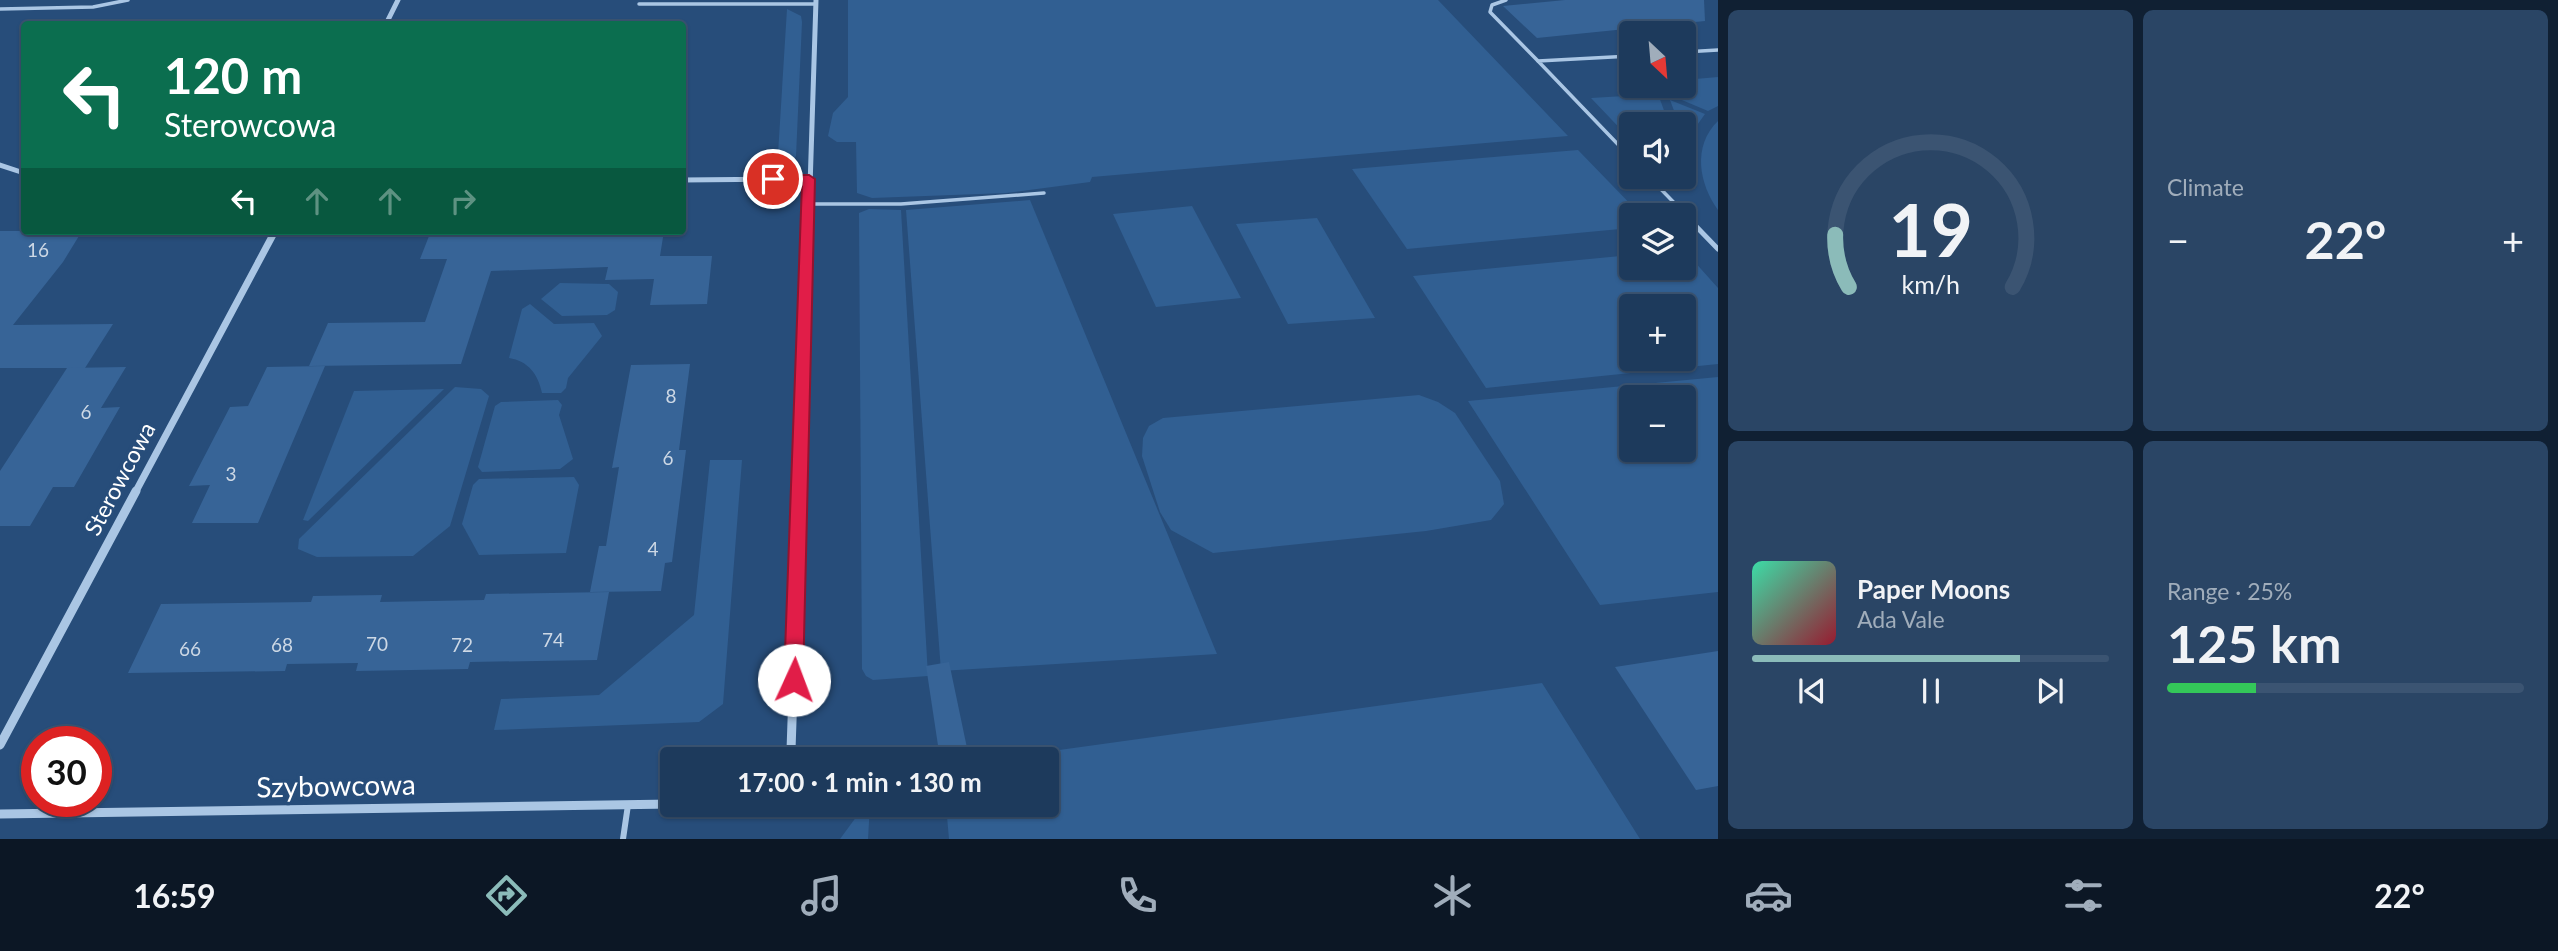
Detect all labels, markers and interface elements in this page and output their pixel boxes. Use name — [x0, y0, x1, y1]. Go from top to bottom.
north arrow — [1619, 21, 1696, 98]
map controls — [1619, 21, 1696, 462]
text: 120 m — [164, 46, 302, 104]
icon: left — [49, 49, 140, 140]
text: Sterowcowa — [164, 105, 336, 144]
button: sound — [1619, 112, 1696, 189]
pin — [743, 149, 803, 209]
icon: arrive — [754, 160, 792, 198]
text: Climate — [2167, 173, 2244, 201]
icon: left — [225, 182, 263, 220]
icon: ahead — [298, 182, 336, 220]
icon: ahead — [371, 182, 409, 220]
icon: right — [444, 182, 482, 220]
text: 19 — [1888, 185, 1973, 273]
button: layers — [1619, 203, 1696, 280]
text: 22° — [2305, 208, 2386, 270]
text: − — [2167, 217, 2189, 263]
text: + — [2502, 217, 2524, 263]
house number: 16 — [27, 238, 49, 261]
text: km/h — [1901, 268, 1960, 298]
button: + — [1619, 294, 1696, 371]
house number: 8 — [665, 384, 677, 407]
button: − — [1619, 385, 1696, 462]
house number: 6 — [80, 400, 92, 423]
street label: Sterowcowa — [78, 417, 161, 540]
house number: 6 — [662, 446, 674, 469]
house number: 3 — [225, 462, 237, 485]
house number: 4 — [647, 537, 659, 560]
text: Paper Moons — [1857, 573, 2010, 605]
text: Range · 25% — [2167, 577, 2292, 605]
text: Ada Vale — [1857, 605, 1945, 633]
text: 125 km — [2167, 612, 2341, 674]
house number: 74 — [542, 628, 564, 651]
house number: 70 — [366, 632, 388, 655]
house number: 68 — [271, 633, 293, 656]
house number: 72 — [451, 633, 473, 656]
house number: 66 — [179, 637, 201, 660]
position arrow — [757, 643, 831, 717]
icon: previous — [1793, 672, 1831, 710]
icon: pause — [1912, 672, 1950, 710]
icon: next — [2031, 672, 2069, 710]
speed limit sign: 30 — [21, 726, 112, 817]
text: 17:00 · 1 min · 130 m — [737, 766, 982, 798]
street label: Szybowcowa — [256, 767, 416, 803]
icon: directions — [482, 871, 531, 920]
icon: music — [797, 871, 846, 920]
icon: phone — [1113, 871, 1162, 920]
icon: climate — [1428, 871, 1477, 920]
icon: car — [1744, 871, 1793, 920]
icon: filters — [2059, 871, 2108, 920]
text: 16:59 — [133, 876, 216, 915]
text: 22° — [2374, 876, 2425, 915]

